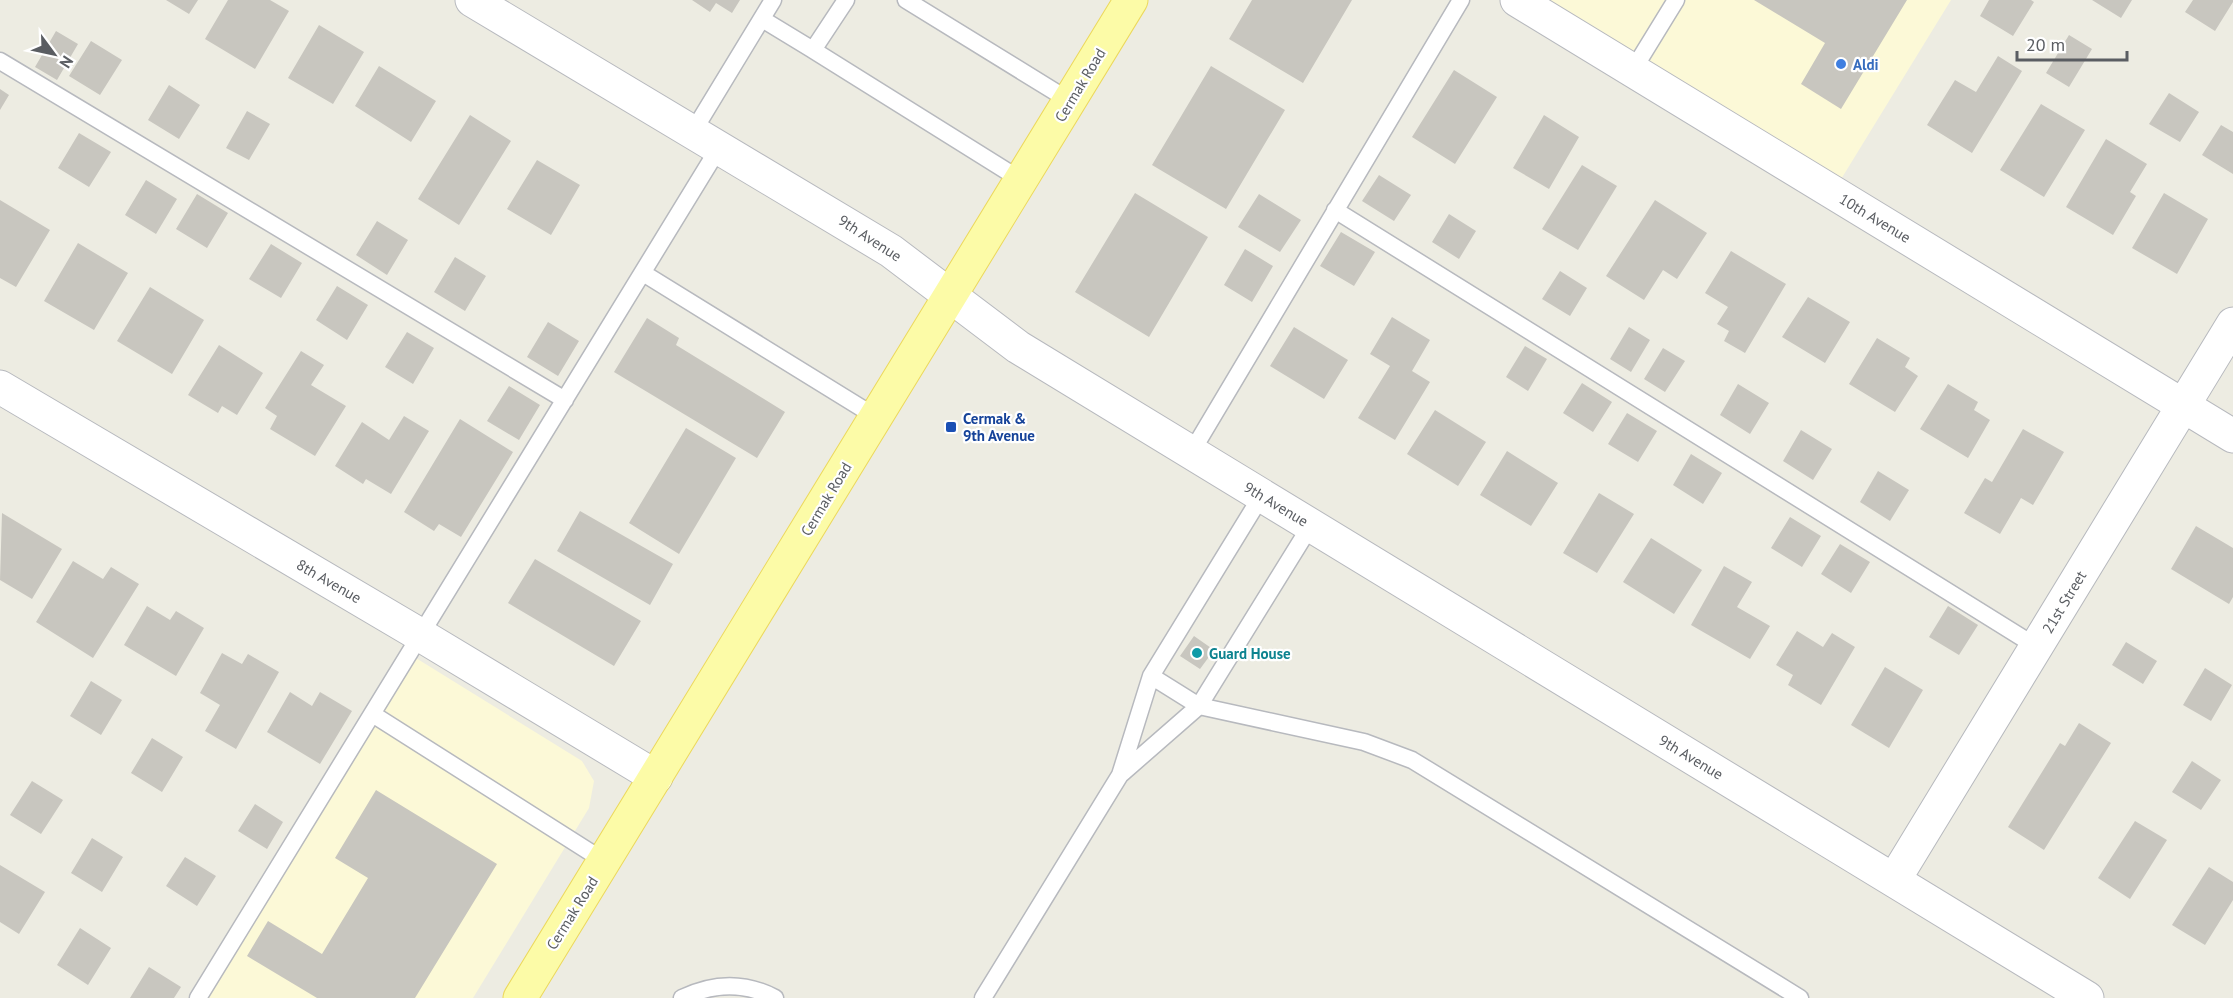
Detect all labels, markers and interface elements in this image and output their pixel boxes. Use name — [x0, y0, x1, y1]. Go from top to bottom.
north arrow — [24, 24, 84, 84]
scale bar — [2017, 24, 2126, 62]
text: 20 m — [2026, 33, 2065, 56]
street label: Cermak Road — [1051, 45, 1109, 125]
text: N — [55, 52, 78, 72]
place label: Aldi — [1853, 55, 1879, 74]
marker: Aldi — [1834, 57, 1848, 71]
street label: 10th Avenue — [1836, 189, 1914, 247]
street label: 9th Avenue — [835, 210, 905, 266]
place label: Cermak & 9th Avenue — [963, 409, 1035, 445]
marker: Cermak & 9th Avenue — [944, 420, 958, 434]
street label: Cermak Road — [797, 459, 855, 539]
street label: 9th Avenue — [1240, 477, 1312, 531]
street label: 8th Avenue — [293, 555, 365, 607]
street label: 21st Street — [2038, 567, 2090, 637]
place label: Guard House — [1209, 644, 1291, 663]
marker: Guard House — [1190, 646, 1204, 660]
street label: 9th Avenue — [1655, 730, 1727, 784]
street label: Cermak Road — [542, 873, 602, 953]

